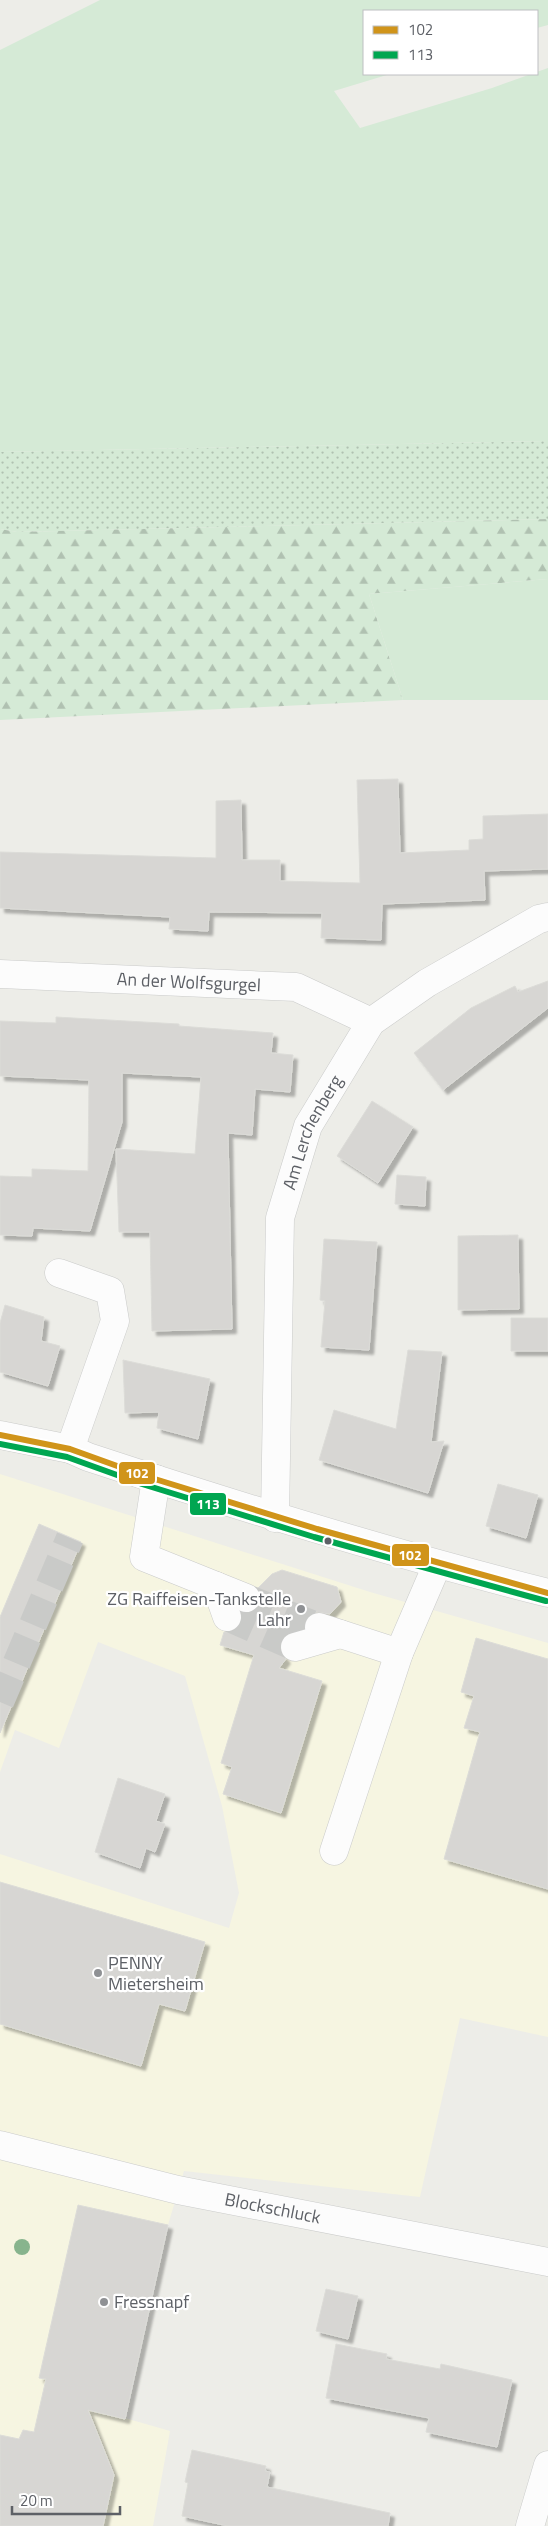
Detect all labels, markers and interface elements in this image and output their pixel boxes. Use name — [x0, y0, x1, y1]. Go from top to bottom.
legend — [363, 10, 538, 75]
text: 102 — [408, 18, 433, 41]
text: 113 — [408, 43, 433, 66]
street label: An der Wolfsgurgel — [116, 965, 261, 998]
street label: Am Lerchenberg — [275, 1069, 349, 1193]
line badge: 102 — [118, 1461, 156, 1485]
text: 102 — [125, 1462, 149, 1483]
line badge: 113 — [189, 1492, 227, 1516]
text: 113 — [196, 1493, 220, 1514]
unlabelled marker — [323, 1536, 333, 1546]
line badge: 102 — [391, 1543, 430, 1567]
text: 102 — [398, 1544, 422, 1565]
place label: ZG Raiffeisen-Tankstelle Lahr — [107, 1585, 291, 1633]
marker: ZG Raiffeisen-Tankstelle Lahr — [295, 1603, 307, 1615]
place label: PENNY Mietersheim — [108, 1949, 204, 1997]
marker: PENNY Mietersheim — [92, 1967, 104, 1979]
street label: Blockschluck — [222, 2185, 323, 2231]
place label: Fressnapf — [114, 2288, 189, 2315]
marker: Fressnapf — [98, 2296, 110, 2308]
scale bar — [12, 2484, 120, 2516]
text: 20 m — [20, 2489, 53, 2512]

